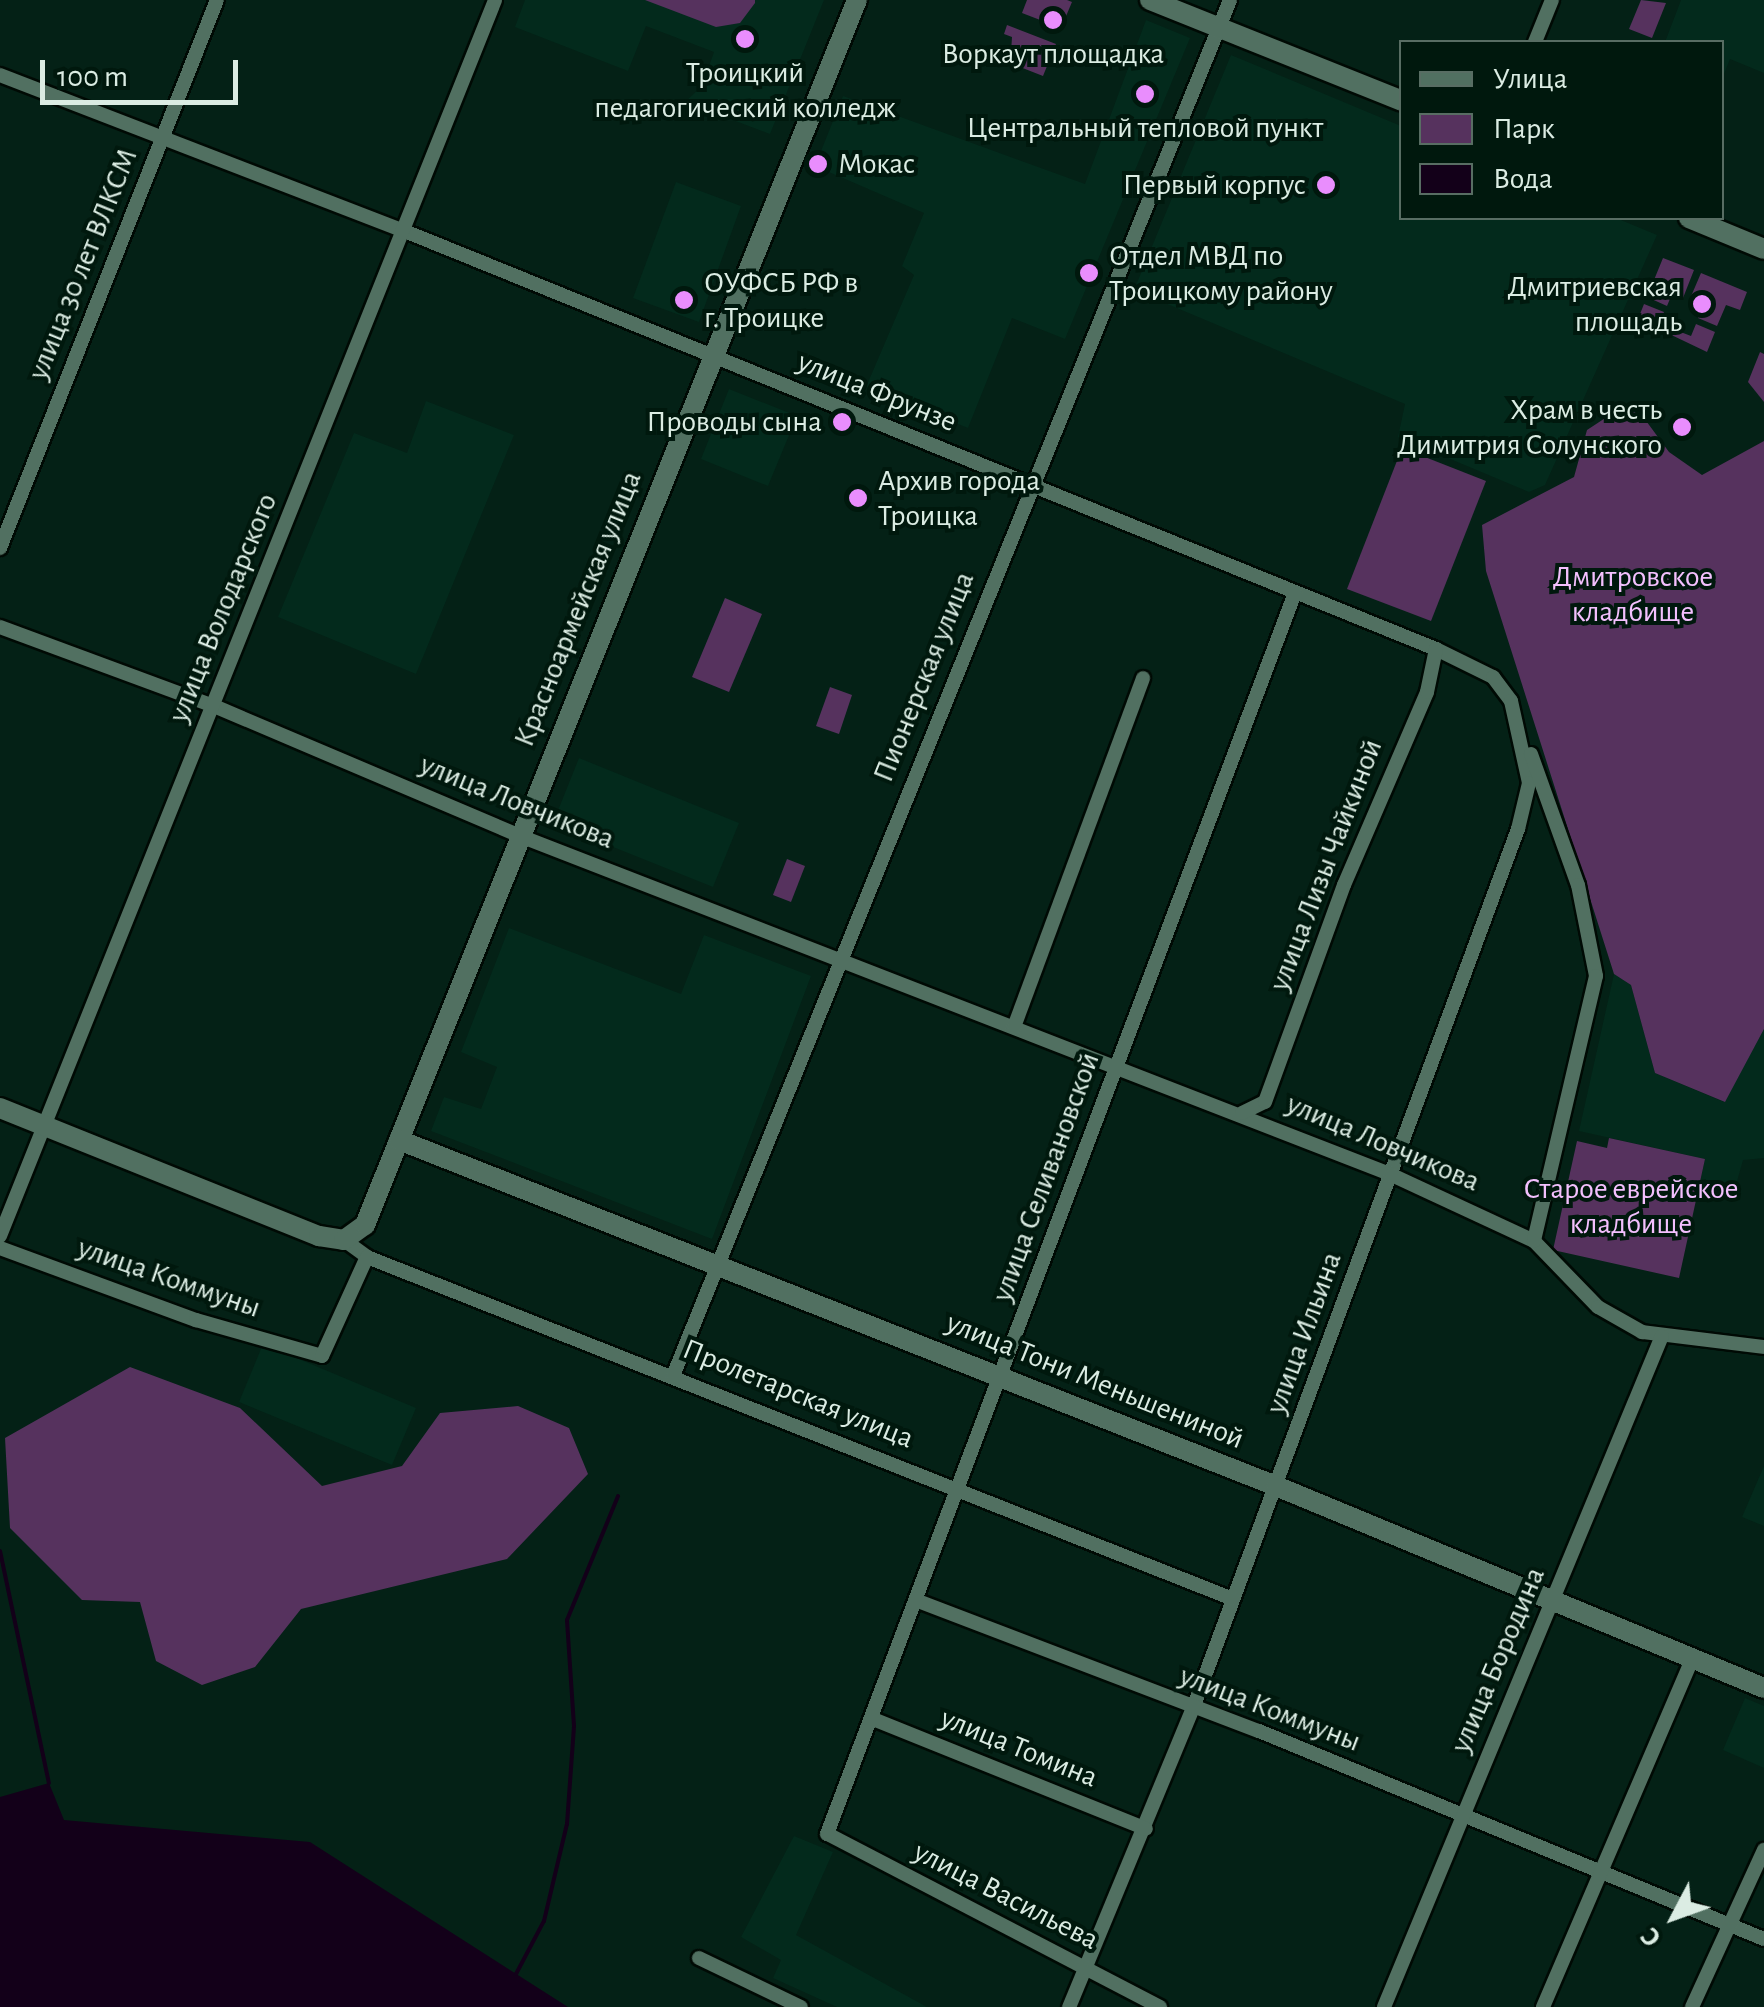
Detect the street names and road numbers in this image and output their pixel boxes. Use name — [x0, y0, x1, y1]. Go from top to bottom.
street label: улица 30 лет ВЛКСМ — [20, 143, 146, 385]
street label: улица Фрунзе — [792, 344, 962, 440]
street label: Красноармейская улица — [506, 466, 650, 752]
street label: улица Володарского — [161, 489, 285, 727]
street label: Пионерская улица — [865, 567, 983, 787]
street label: улица Лизы Чайкиной — [1261, 734, 1391, 996]
street label: улица Ловчикова — [415, 747, 619, 857]
street label: улица Селивановской — [984, 1048, 1108, 1306]
street label: улица Ловчикова — [1281, 1086, 1485, 1200]
street label: улица Коммуны — [73, 1230, 265, 1326]
street label: улица Ильина — [1258, 1247, 1350, 1419]
street label: улица Тони Меньшениной — [941, 1305, 1249, 1457]
street label: Пролетарская улица — [677, 1331, 919, 1457]
street label: улица Бородина — [1443, 1562, 1553, 1758]
street label: улица Коммуны — [1175, 1658, 1365, 1760]
street label: улица Томина — [935, 1700, 1103, 1796]
street label: улица Васильева — [908, 1834, 1104, 1958]

